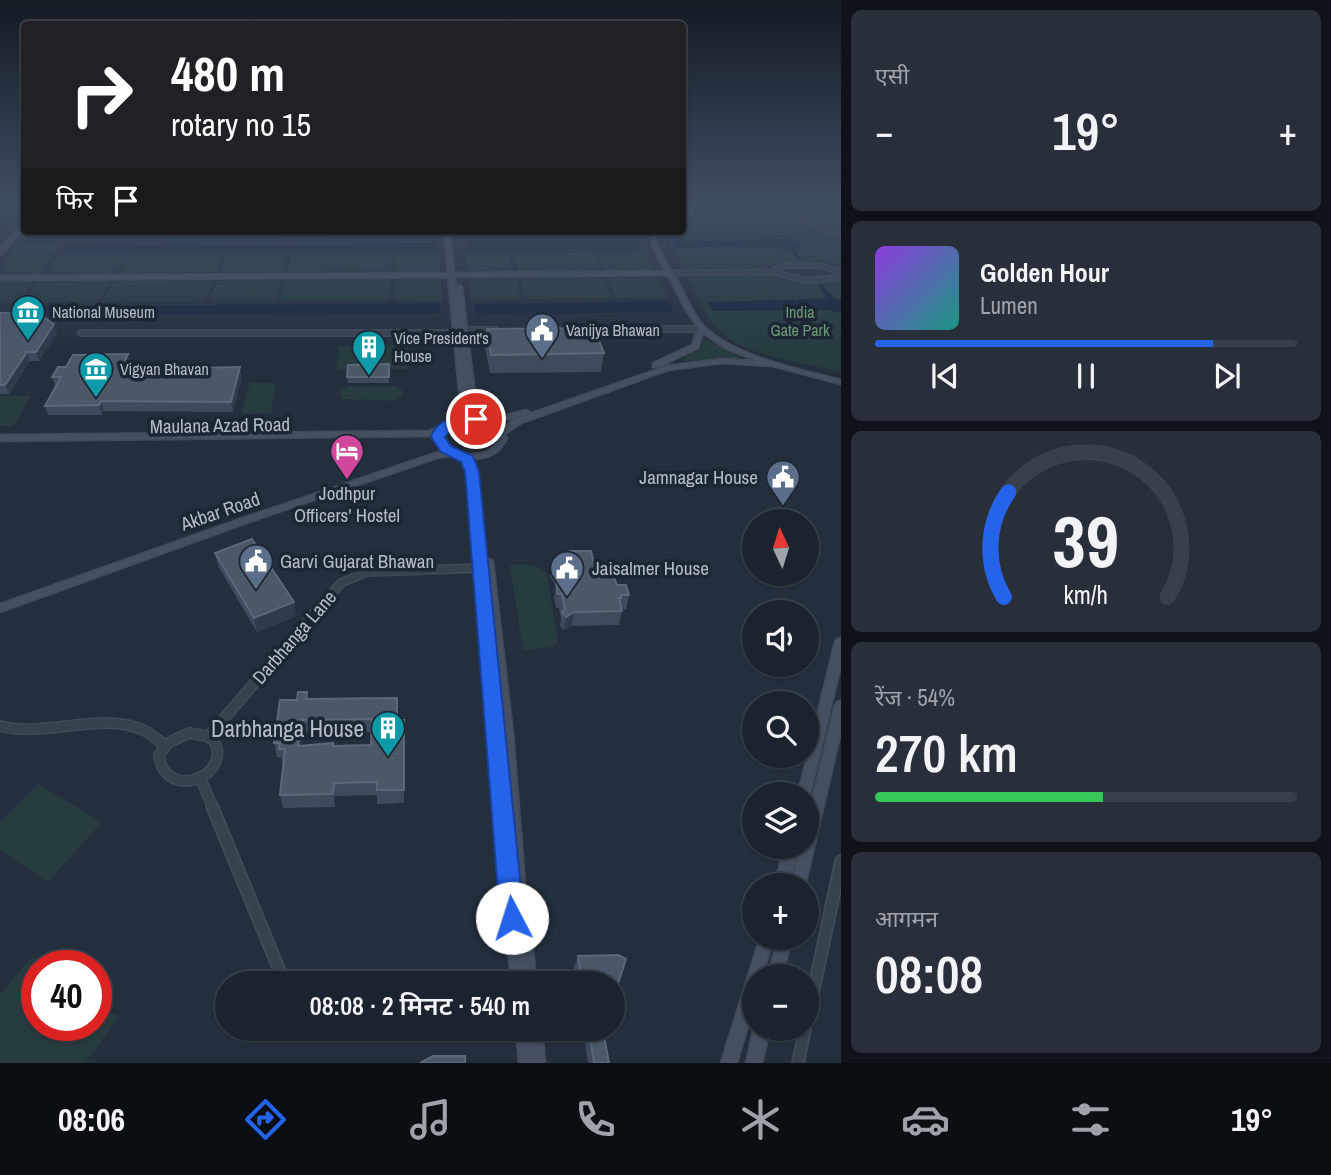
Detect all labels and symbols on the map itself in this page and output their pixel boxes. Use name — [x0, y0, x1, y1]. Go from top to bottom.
museum icon: National Museum — [9, 293, 47, 342]
place label: National Museum — [52, 301, 155, 323]
park label: India Gate Park — [770, 301, 830, 341]
public building icon: Vanijya Bhawan — [523, 311, 561, 360]
place label: Vanijya Bhawan — [566, 319, 660, 341]
place label: Vice President's House — [394, 327, 489, 367]
building icon: Vice President's House — [350, 328, 388, 377]
museum icon: Vigyan Bhavan — [77, 350, 115, 399]
place label: Vigyan Bhavan — [120, 358, 209, 380]
pin — [446, 389, 506, 449]
street label: Maulana Azad Road — [150, 411, 290, 439]
hotel icon: Jodhpur Officers' Hostel — [328, 432, 366, 481]
public building icon: Jamnagar House — [764, 458, 802, 507]
place label: Jamnagar House — [639, 464, 758, 490]
place label: Jodhpur Officers' Hostel — [294, 480, 400, 528]
street label: Akbar Road — [176, 485, 263, 537]
north arrow — [742, 509, 819, 586]
public building icon: Garvi Gujarat Bhawan — [237, 542, 275, 591]
place label: Garvi Gujarat Bhawan — [280, 548, 434, 574]
public building icon: Jaisalmer House — [548, 549, 586, 598]
place label: Jaisalmer House — [592, 555, 709, 581]
street label: Darbhanga Lane — [246, 585, 342, 689]
building icon: Darbhanga House — [369, 709, 407, 758]
place label: Darbhanga House — [211, 713, 364, 744]
position arrow — [475, 881, 549, 955]
speed limit sign: 40 — [21, 950, 112, 1041]

